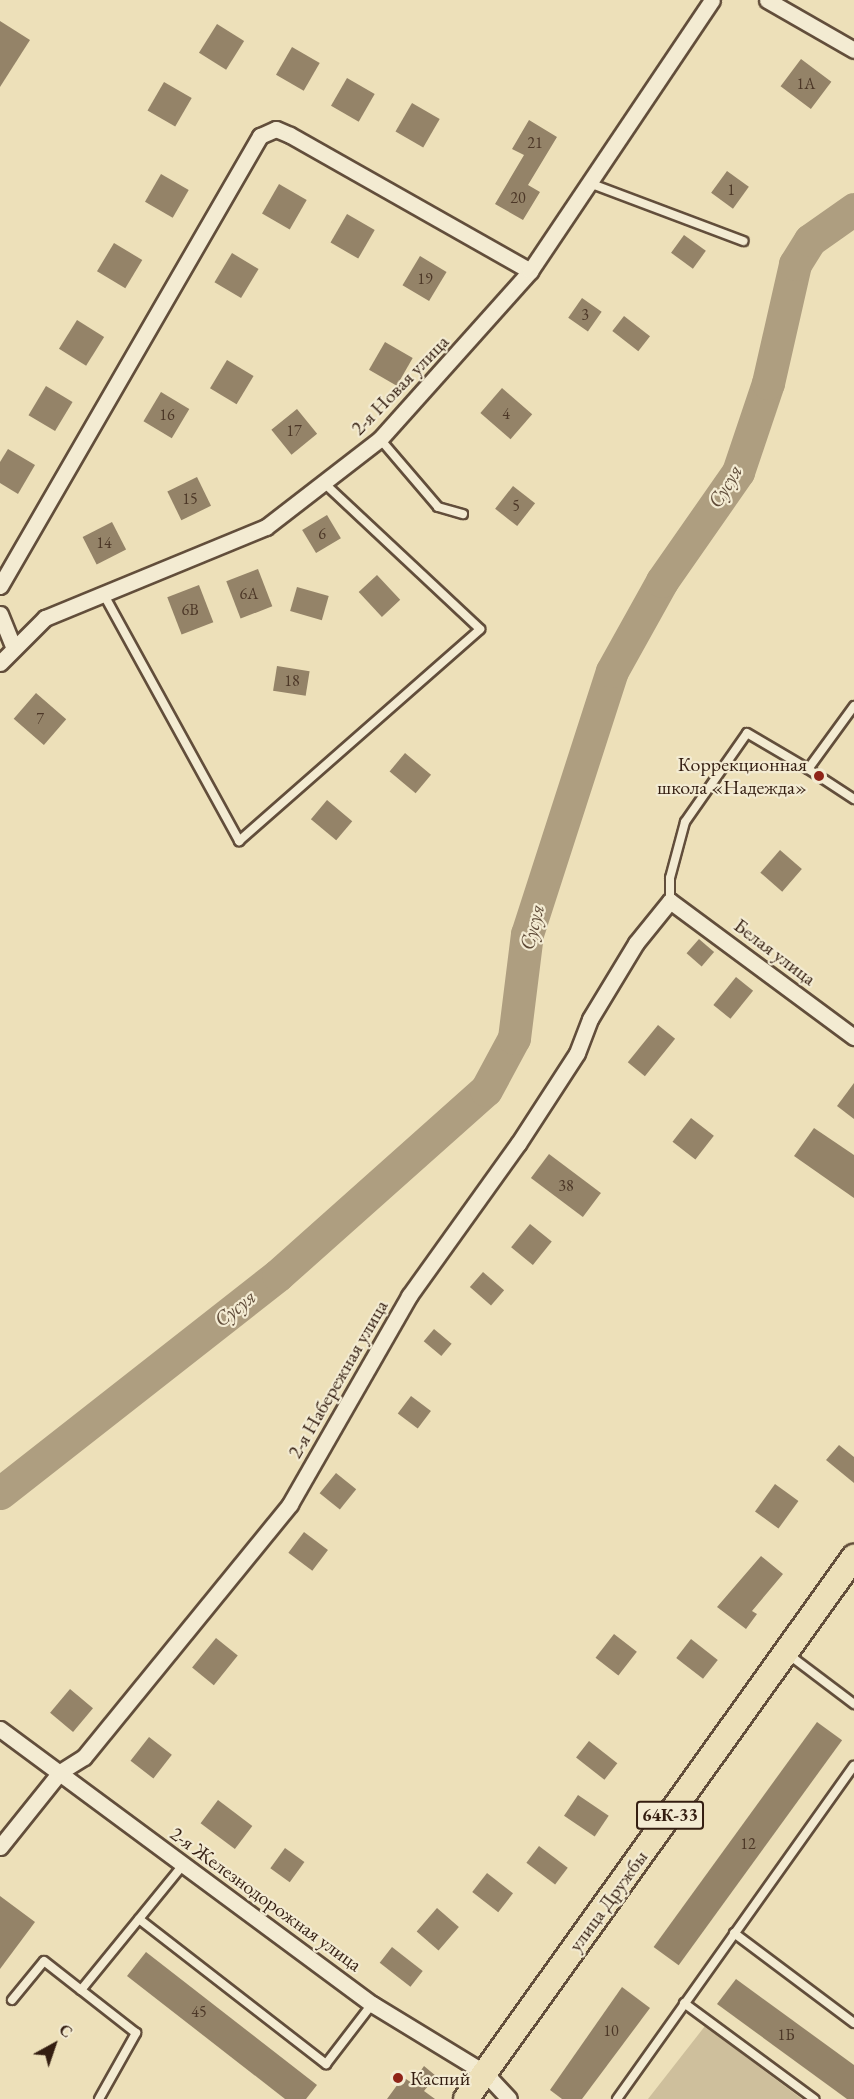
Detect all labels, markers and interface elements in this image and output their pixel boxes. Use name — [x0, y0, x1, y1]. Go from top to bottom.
house number: 1А — [797, 74, 815, 94]
house number: 21 — [527, 133, 543, 153]
house number: 1 — [727, 180, 735, 200]
house number: 20 — [510, 188, 526, 208]
house number: 19 — [417, 269, 433, 289]
house number: 3 — [581, 305, 589, 325]
street label: 2-я Новая улица — [346, 330, 454, 440]
house number: 4 — [502, 404, 510, 424]
house number: 16 — [159, 405, 175, 425]
house number: 17 — [286, 421, 302, 441]
water label: Сусуя — [702, 460, 748, 512]
house number: 15 — [182, 489, 198, 509]
house number: 5 — [512, 496, 520, 516]
house number: 6 — [318, 524, 326, 544]
house number: 14 — [96, 533, 112, 553]
house number: 6А — [240, 584, 258, 604]
house number: 6В — [181, 600, 199, 620]
house number: 18 — [284, 671, 300, 691]
house number: 7 — [36, 709, 44, 729]
place label: Коррекционная школа «Надежда» — [657, 752, 807, 799]
marker: Коррекционная школа «Надежда» — [812, 769, 826, 783]
water label: Сусуя — [514, 901, 550, 953]
street label: Белая улица — [729, 913, 821, 991]
house number: 38 — [558, 1176, 574, 1196]
water label: Сусуя — [209, 1284, 261, 1332]
street label: 2-я Набережная улица — [283, 1295, 393, 1463]
road number: 64К-33 — [636, 1800, 704, 1830]
street label: 2-я Железнодорожная улица — [166, 1821, 366, 1977]
house number: 12 — [740, 1834, 756, 1854]
street label: улица Дружбы — [563, 1846, 653, 1956]
house number: 45 — [191, 2002, 207, 2022]
north arrow — [24, 2015, 84, 2075]
text: С — [55, 2019, 77, 2043]
house number: 10 — [603, 2021, 619, 2041]
house number: 1Б — [777, 2025, 795, 2045]
place label: Каспий — [410, 2066, 470, 2090]
marker: Каспий — [391, 2071, 405, 2085]

